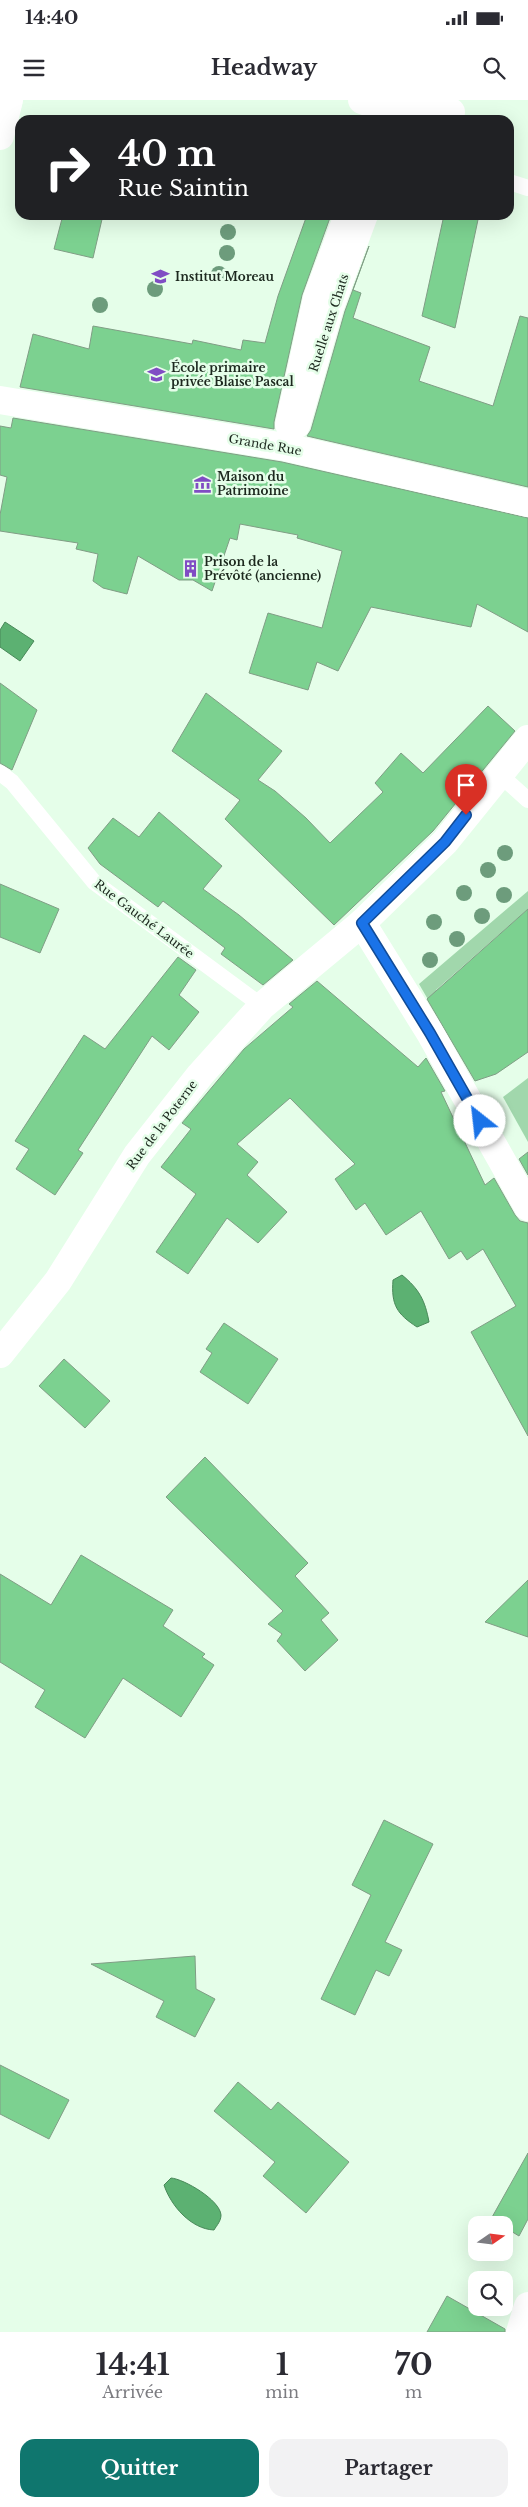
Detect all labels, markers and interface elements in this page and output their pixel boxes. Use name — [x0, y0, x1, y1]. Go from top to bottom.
text: 14:40 — [25, 6, 78, 29]
icon: menu — [20, 54, 48, 82]
text: Headway — [211, 54, 317, 81]
icon: search — [480, 54, 508, 82]
text: 40 m — [118, 132, 216, 175]
icon: right — [35, 135, 100, 200]
text: Rue Saintin — [118, 175, 249, 202]
school or university icon: Institut Moreau — [151, 267, 171, 287]
place label: Institut Moreau — [175, 269, 274, 284]
street label: Ruelle aux Chats — [306, 272, 351, 374]
place label: École primaire privée Blaise Pascal — [171, 359, 294, 389]
school or university icon: École primaire privée Blaise Pascal — [147, 365, 167, 385]
street label: Grande Rue — [227, 431, 303, 458]
place label: Maison du Patrimoine — [217, 469, 289, 498]
museum icon: Maison du Patrimoine — [193, 474, 213, 494]
place label: Prison de la Prévôté (ancienne) — [204, 554, 321, 583]
building icon: Prison de la Prévôté (ancienne) — [180, 559, 200, 579]
pin — [445, 764, 487, 815]
icon: arrive — [452, 771, 480, 799]
street label: Rue Gauché Laurée — [92, 876, 197, 961]
street label: Rue de la Poterne — [123, 1077, 200, 1172]
position arrow — [453, 1094, 505, 1146]
north arrow — [468, 2216, 512, 2261]
map controls — [468, 2216, 513, 2316]
button: search — [468, 2271, 513, 2316]
text: 14:41 — [95, 2346, 170, 2383]
text: 1 — [276, 2346, 289, 2383]
text: 70 — [394, 2346, 433, 2383]
text: Arrivée — [102, 2382, 163, 2402]
text: min — [265, 2382, 299, 2402]
text: m — [405, 2382, 422, 2402]
button: Quitter — [20, 2439, 259, 2497]
button: Partager — [269, 2439, 508, 2497]

